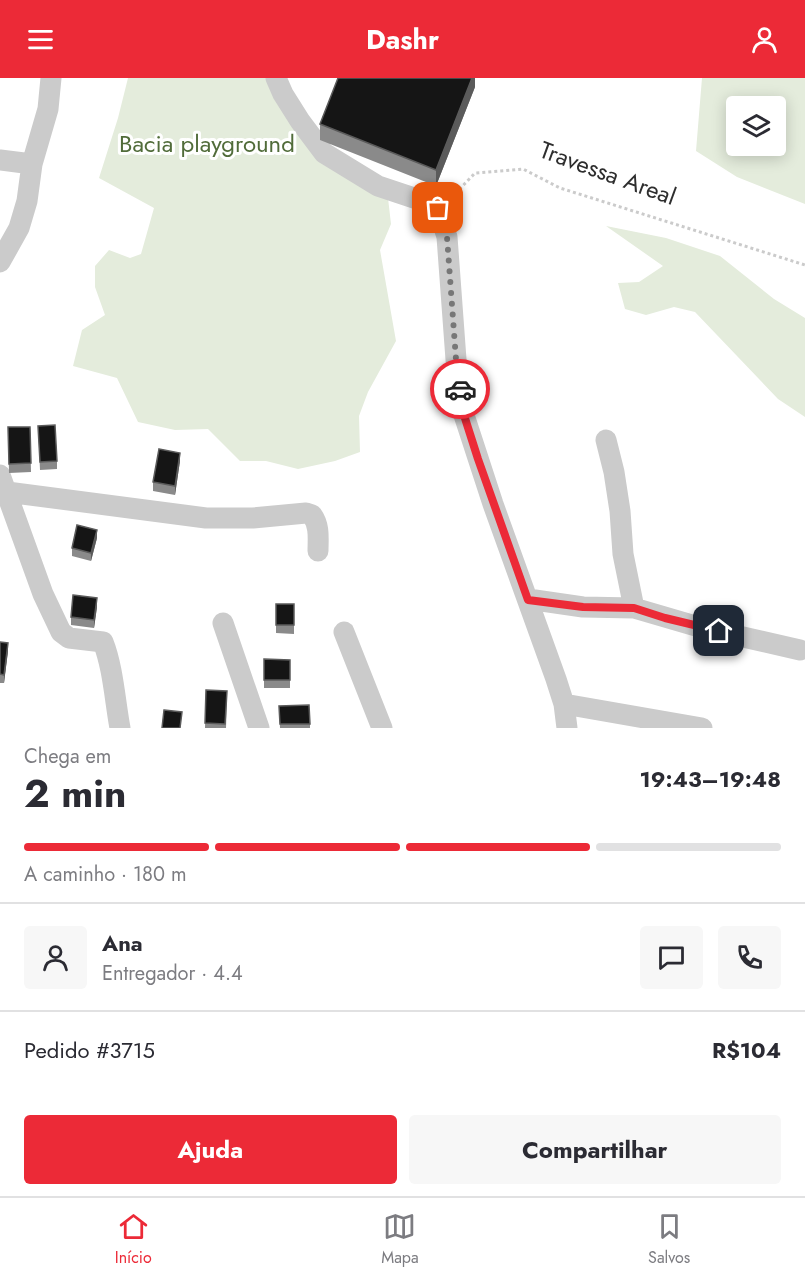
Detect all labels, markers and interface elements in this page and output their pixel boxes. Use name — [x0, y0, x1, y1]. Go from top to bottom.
text: Dashr — [366, 20, 439, 59]
icon: menu — [24, 23, 57, 56]
icon: person — [748, 23, 781, 56]
map controls — [726, 96, 786, 156]
button: layers — [726, 96, 786, 156]
park label: Bacia playground — [119, 126, 295, 161]
street label: Travessa Areal — [535, 132, 681, 214]
pin — [412, 182, 463, 233]
icon: bag — [421, 191, 454, 224]
courier — [430, 359, 490, 419]
icon: car — [444, 373, 477, 406]
pin — [693, 605, 744, 656]
icon: home — [702, 614, 735, 647]
text: Chega em — [24, 742, 111, 771]
text: 19:43–19:48 — [640, 763, 781, 795]
text: 2 min — [24, 765, 126, 822]
text: A caminho · 180 m — [24, 860, 187, 889]
button: person — [24, 926, 87, 989]
button: chat — [640, 926, 703, 989]
button: phone — [718, 926, 781, 989]
text: Ana — [102, 927, 143, 959]
text: Entregador · 4.4 — [102, 959, 243, 988]
text: Pedido #3715 — [24, 1034, 155, 1066]
text: R$104 — [712, 1034, 781, 1066]
button: Ajuda — [24, 1115, 397, 1184]
button: Compartilhar — [409, 1115, 781, 1184]
tab: Início — [115, 1210, 152, 1269]
tab: Mapa — [381, 1210, 419, 1269]
tab: Salvos — [648, 1210, 690, 1269]

